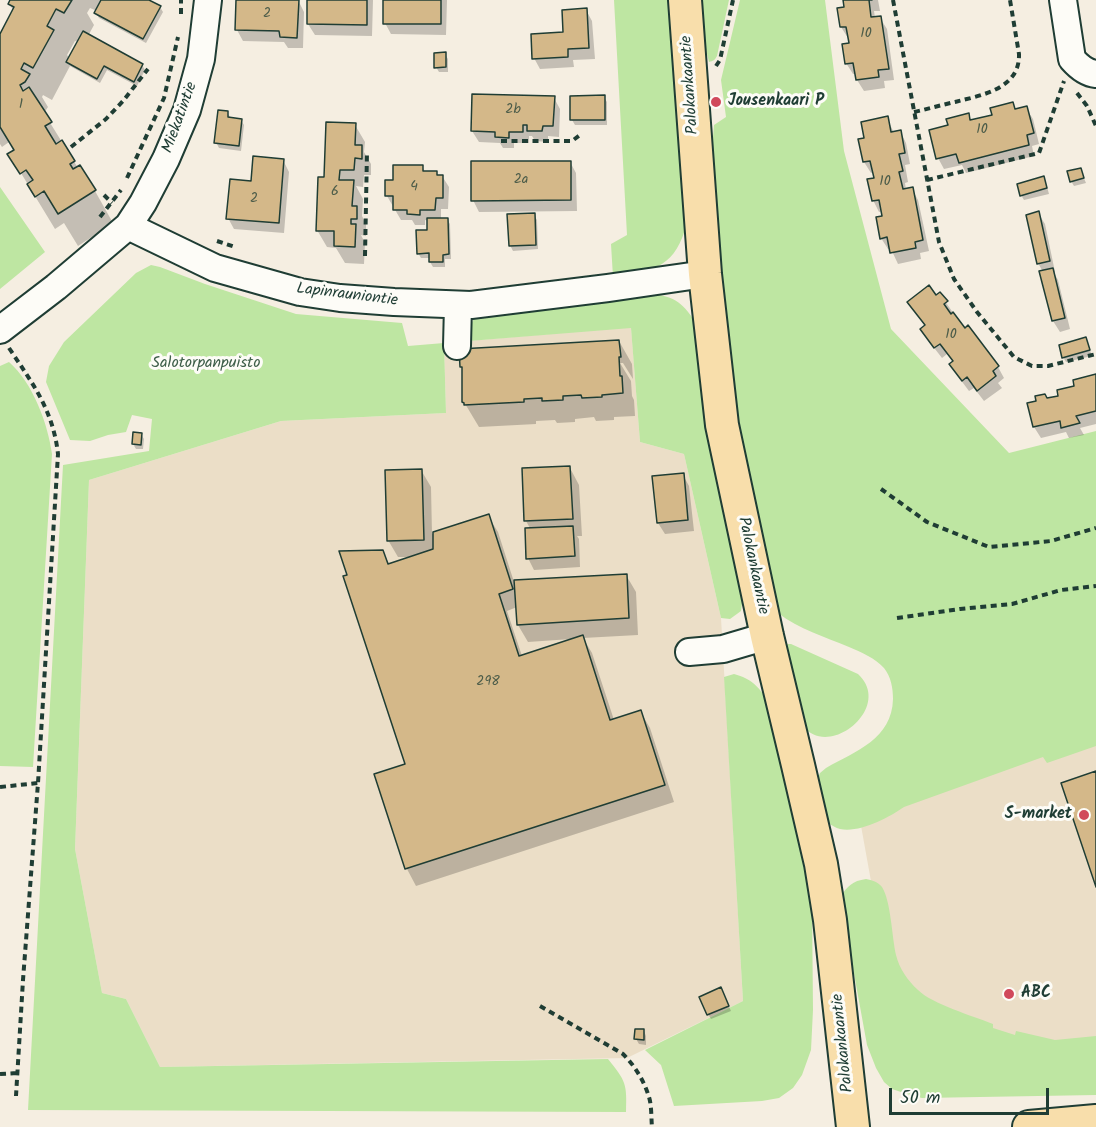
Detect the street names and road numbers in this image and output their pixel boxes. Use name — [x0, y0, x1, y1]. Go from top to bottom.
street label: Palokankaantie — [678, 35, 704, 135]
street label: Miekatintie — [159, 80, 203, 156]
street label: Lapinrauniontie — [295, 280, 399, 312]
street label: Palokankaantie — [732, 516, 772, 616]
street label: Palokankaantie — [829, 993, 859, 1093]

